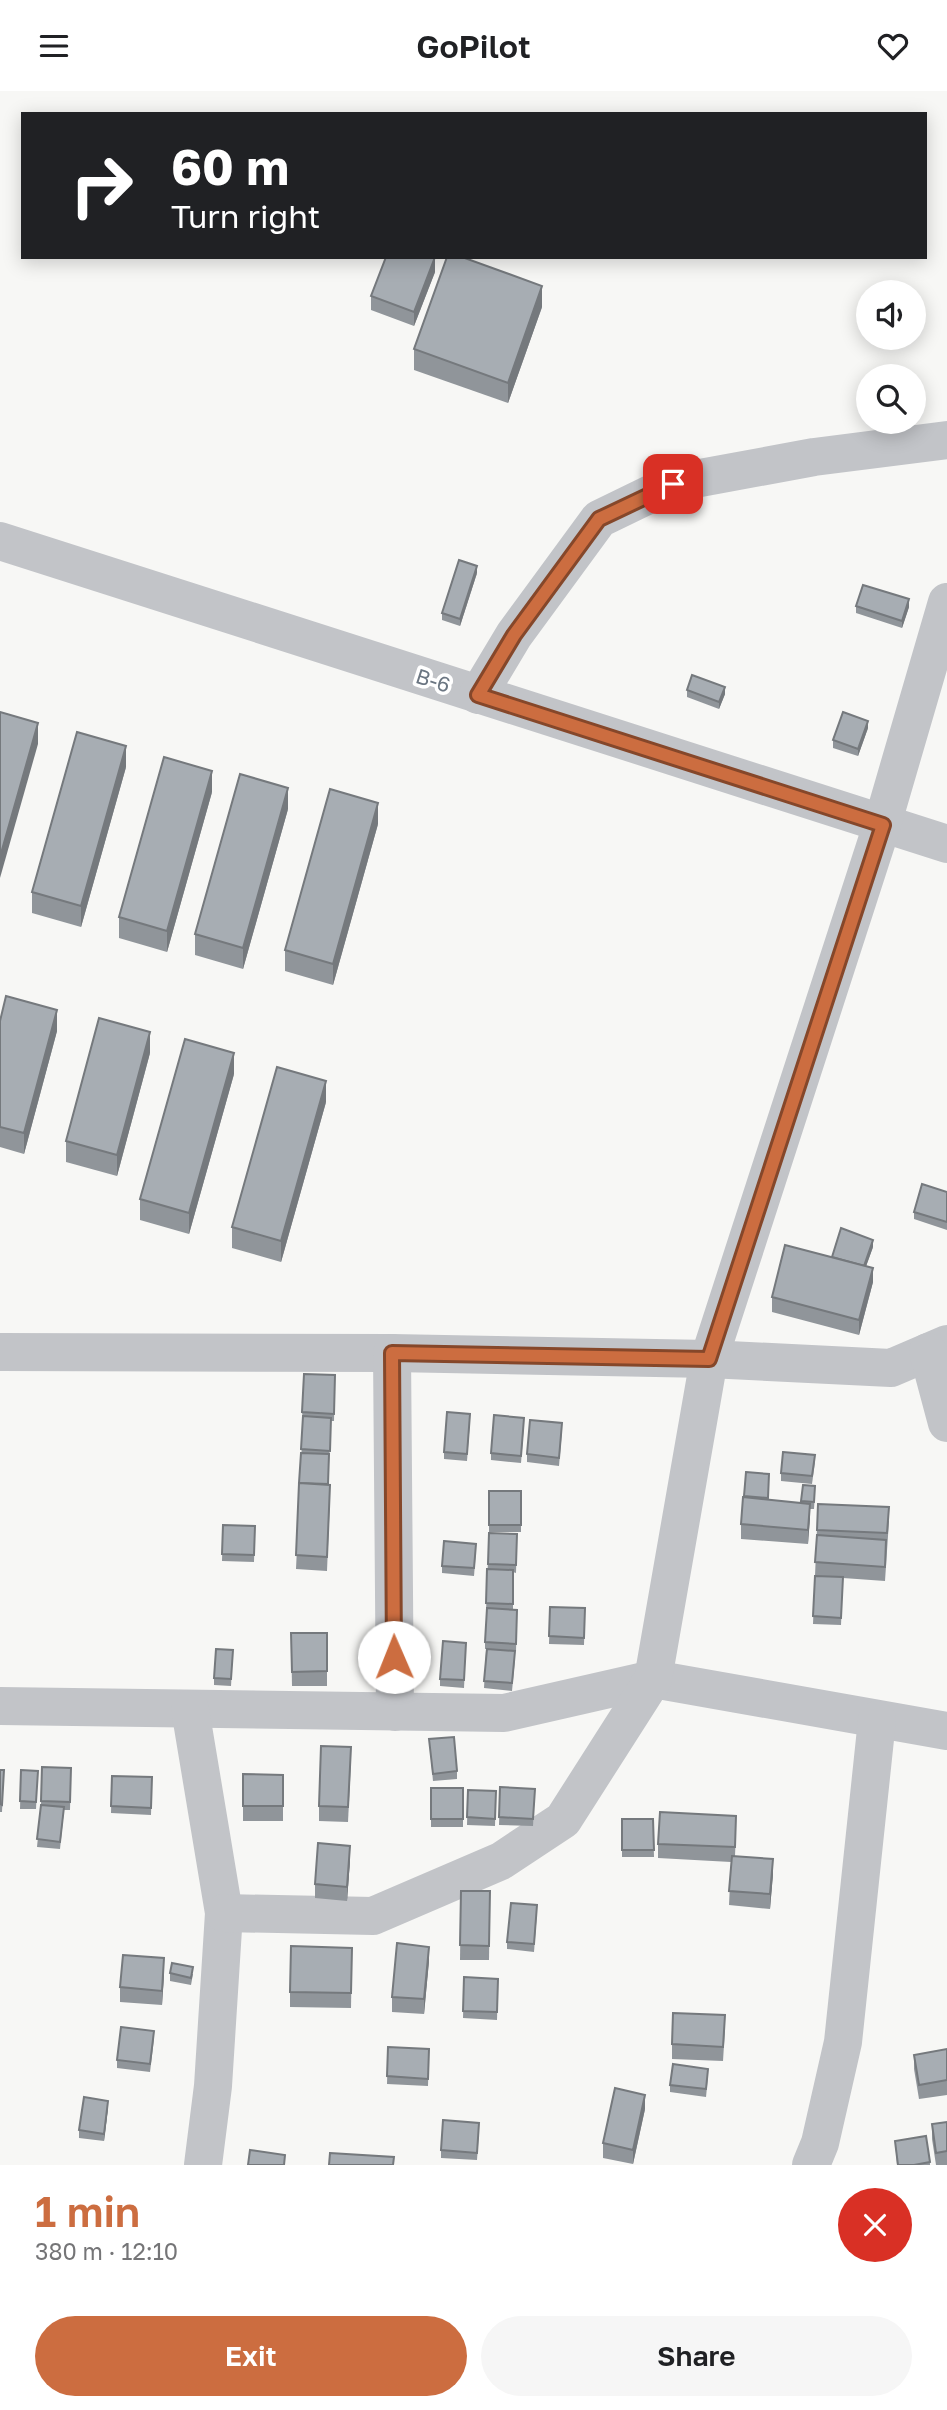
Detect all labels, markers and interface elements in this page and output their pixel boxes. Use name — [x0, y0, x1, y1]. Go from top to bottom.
icon: menu — [35, 27, 73, 65]
text: GoPilot — [416, 27, 531, 65]
icon: heart — [874, 27, 912, 65]
text: 60 m — [171, 137, 289, 196]
icon: right — [56, 140, 147, 231]
text: Turn right — [171, 197, 320, 235]
map controls — [856, 280, 926, 434]
button: sound — [856, 280, 926, 350]
button: search — [856, 364, 926, 434]
pin — [643, 454, 703, 514]
icon: arrive — [654, 465, 692, 503]
street label: B-6 — [413, 662, 454, 698]
position arrow — [357, 1620, 431, 1694]
text: 1 min — [35, 2186, 140, 2236]
button: close — [838, 2188, 912, 2262]
text: 380 m · 12:10 — [35, 2237, 178, 2265]
button: Exit — [35, 2316, 467, 2396]
button: Share — [481, 2316, 912, 2396]

